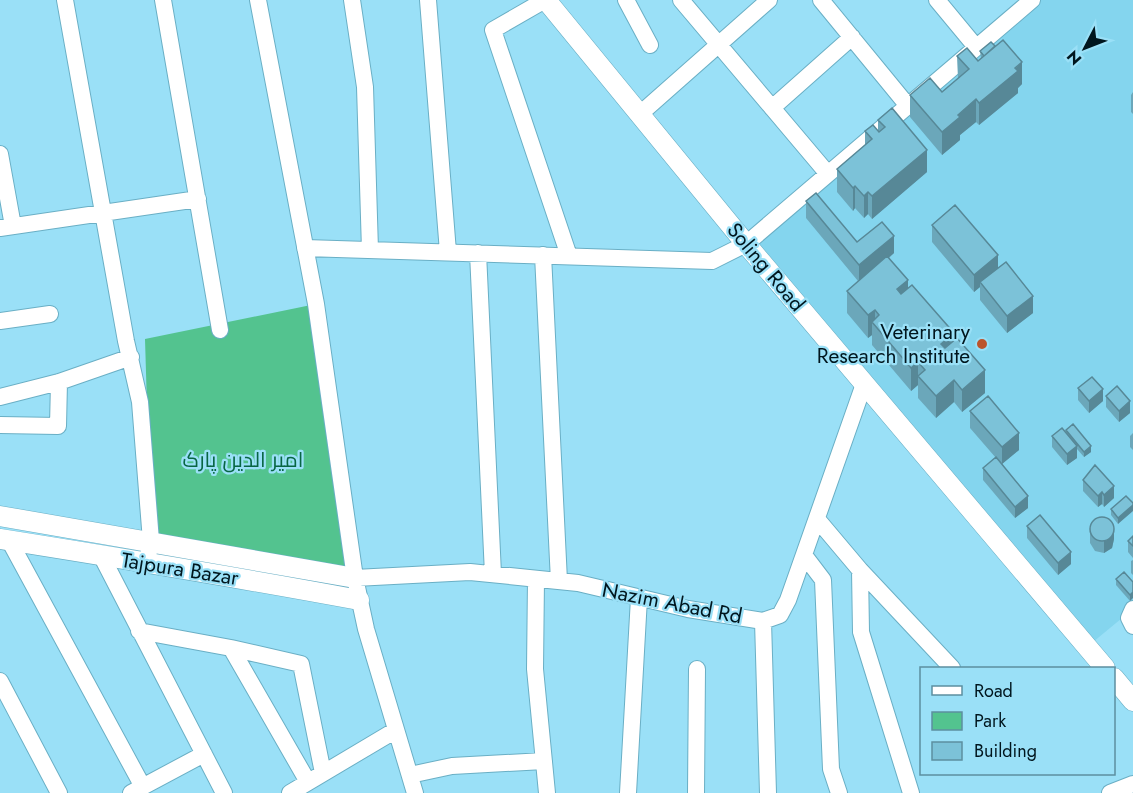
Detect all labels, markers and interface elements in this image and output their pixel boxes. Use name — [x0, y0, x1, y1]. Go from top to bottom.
north arrow — [1055, 18, 1115, 78]
text: N — [1061, 45, 1087, 70]
street label: Soling Road — [720, 216, 812, 318]
place label: Veterinary Research Institute — [817, 317, 971, 371]
marker: Veterinary Research Institute — [975, 337, 989, 351]
park label: امیر الدین پارک — [183, 445, 303, 475]
street label: Tajpura Bazar — [119, 545, 242, 593]
street label: Nazim Abad Rd — [599, 575, 745, 631]
legend — [920, 667, 1115, 775]
text: Road — [974, 678, 1013, 704]
text: Park — [974, 708, 1006, 734]
text: Building — [974, 738, 1037, 764]

